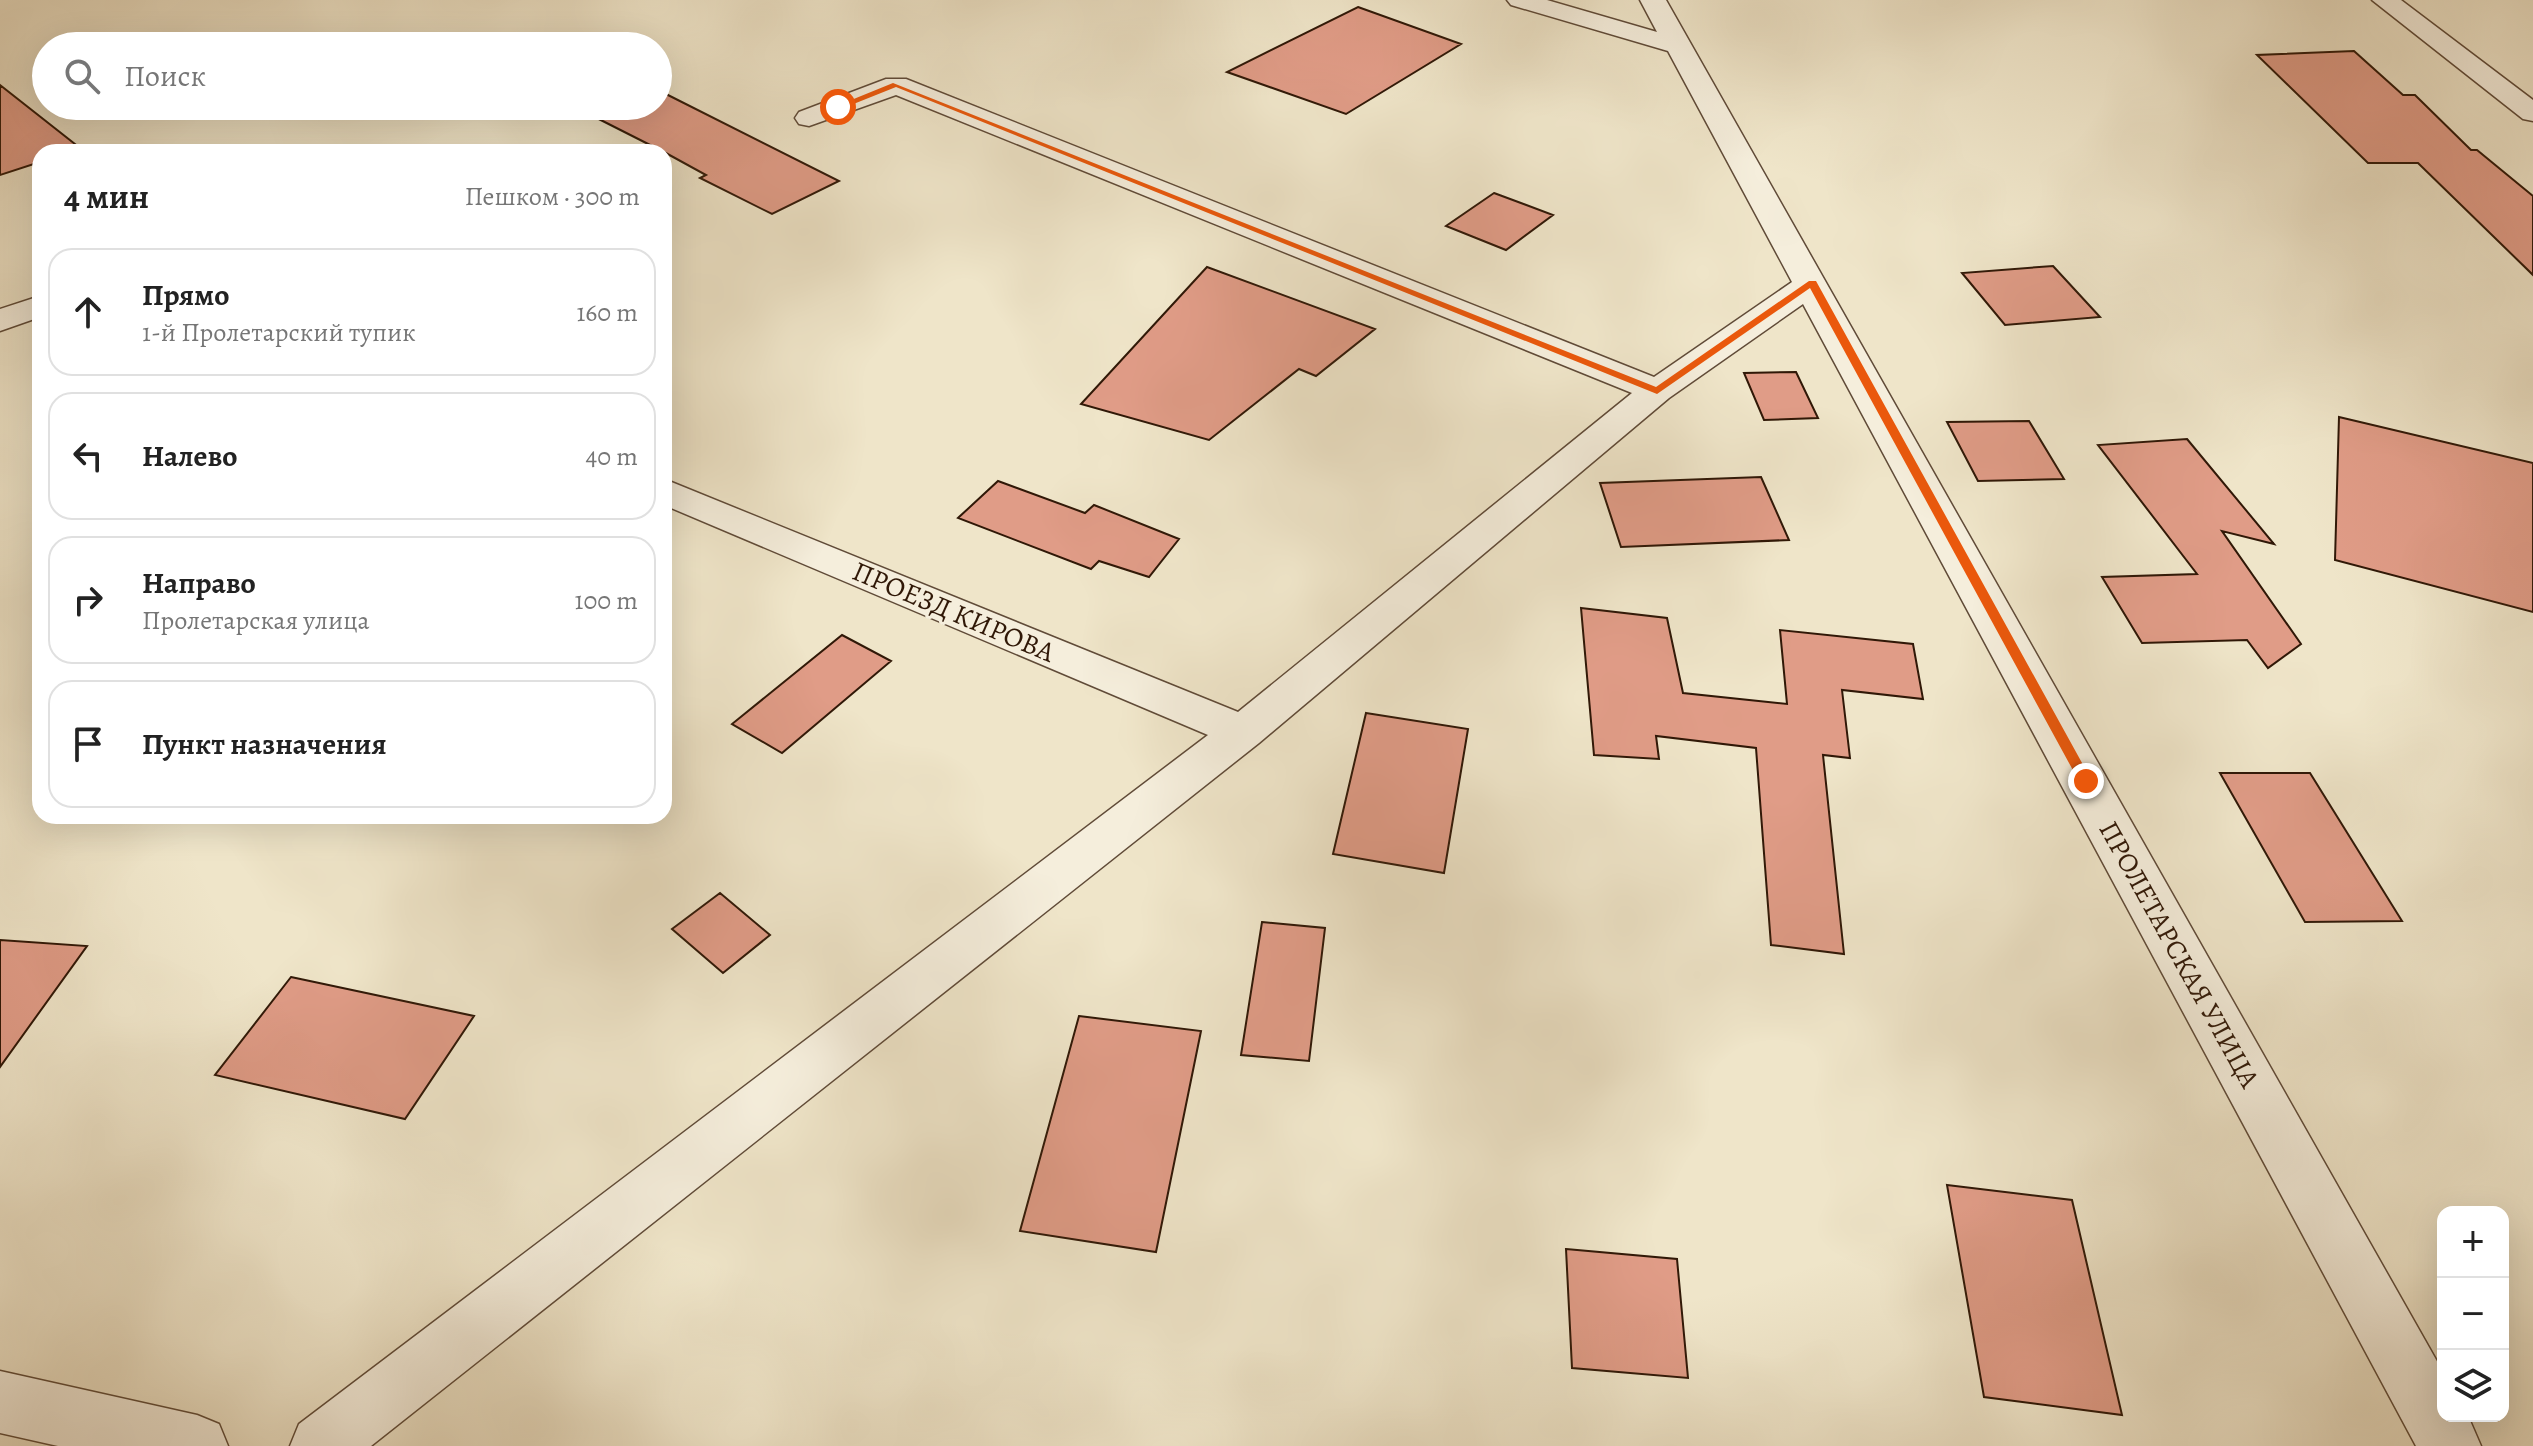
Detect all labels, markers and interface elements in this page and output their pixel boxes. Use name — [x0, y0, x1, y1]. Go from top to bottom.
search box — [32, 32, 672, 120]
icon: search — [60, 54, 104, 98]
text: Поиск — [124, 56, 206, 96]
route start — [820, 89, 856, 125]
text: 4 мин — [64, 173, 149, 220]
text: Пешком · 300 m — [465, 179, 640, 214]
text: Прямо — [142, 275, 229, 315]
icon: ahead — [66, 290, 110, 334]
text: 160 m — [576, 295, 638, 330]
text: 1-й Пролетарский тупик — [142, 315, 416, 350]
icon: left — [66, 434, 110, 478]
text: Налево — [142, 436, 237, 476]
text: 40 m — [586, 439, 638, 474]
street label: ПРОЕЗД КИРОВА — [847, 552, 1061, 672]
text: Направо — [142, 563, 256, 603]
icon: right — [66, 578, 110, 622]
text: 100 m — [575, 583, 638, 618]
text: Пролетарская улица — [142, 603, 370, 638]
icon: arrive — [66, 722, 110, 766]
text: Пункт назначения — [142, 724, 387, 764]
route end — [2068, 763, 2104, 799]
street label: ПРОЛЕТАРСКАЯ УЛИЦА — [2090, 814, 2269, 1095]
map controls — [2437, 1206, 2509, 1422]
button: + — [2437, 1206, 2509, 1278]
button: − — [2437, 1278, 2509, 1350]
button: layers — [2437, 1350, 2509, 1422]

